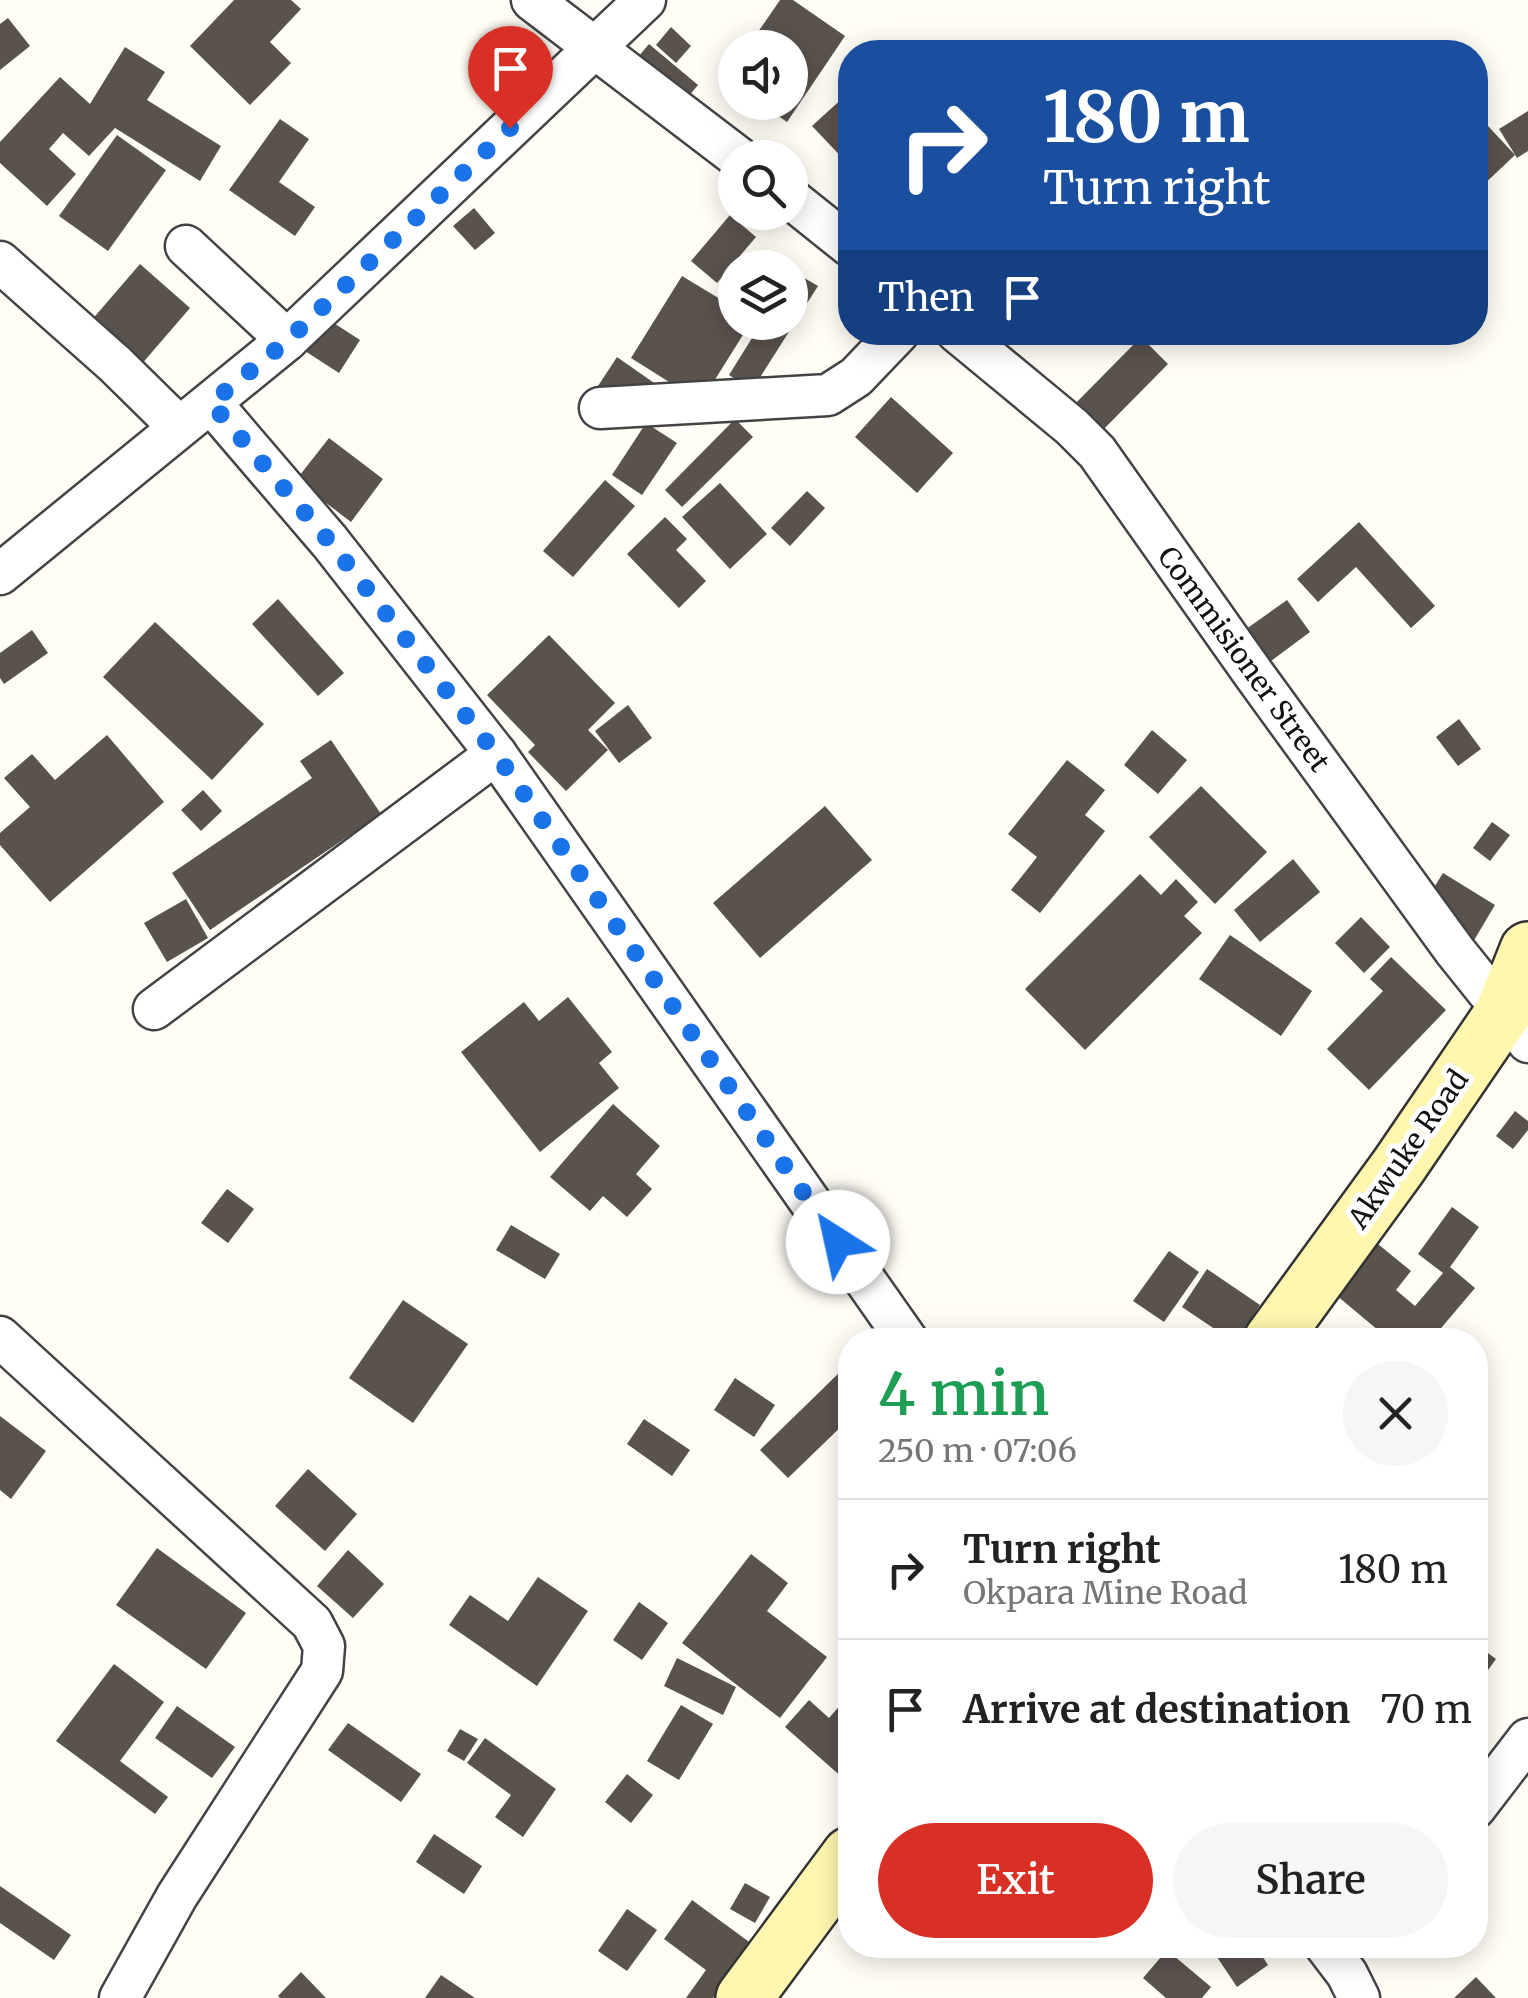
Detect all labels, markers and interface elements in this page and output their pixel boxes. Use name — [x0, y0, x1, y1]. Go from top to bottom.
pin — [468, 26, 553, 129]
map controls — [718, 30, 808, 340]
button: sound — [718, 30, 808, 120]
icon: arrive — [483, 41, 538, 96]
text: 180 m — [1043, 73, 1250, 161]
icon: right — [878, 80, 1008, 210]
button: search — [718, 140, 808, 230]
text: Turn right — [1043, 160, 1271, 216]
button: layers — [718, 250, 808, 340]
icon: arrive — [995, 270, 1050, 325]
text: Then — [878, 274, 975, 321]
street label: Commisioner Street — [1150, 539, 1338, 779]
street label: Akwuke Road — [1339, 1063, 1476, 1236]
position arrow — [786, 1190, 890, 1294]
text: 4 min — [878, 1356, 1049, 1431]
button: close — [1343, 1361, 1448, 1466]
text: 250 m · 07:06 — [878, 1431, 1077, 1471]
text: Turn right — [963, 1526, 1161, 1573]
icon: right — [878, 1542, 933, 1597]
text: 180 m — [1338, 1546, 1448, 1593]
text: Okpara Mine Road — [963, 1573, 1248, 1613]
icon: arrive — [878, 1682, 933, 1737]
text: Arrive at destination — [963, 1686, 1350, 1733]
text: 70 m — [1380, 1686, 1472, 1733]
button: Exit — [878, 1823, 1153, 1938]
button: Share — [1173, 1823, 1448, 1938]

